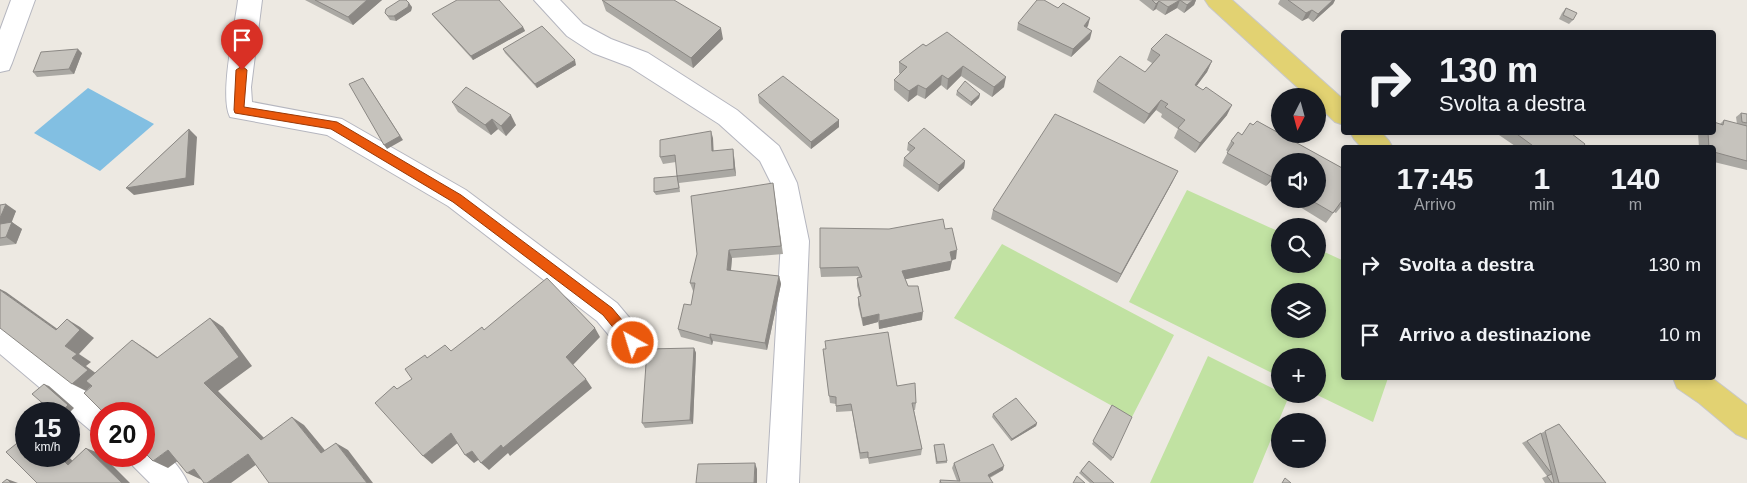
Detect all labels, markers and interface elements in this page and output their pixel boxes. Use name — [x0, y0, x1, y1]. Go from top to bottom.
pin — [221, 19, 263, 70]
icon: arrive — [228, 26, 256, 54]
icon: right — [1356, 50, 1421, 115]
text: 130 m — [1439, 50, 1538, 89]
north arrow — [1271, 88, 1326, 142]
map controls — [1271, 88, 1326, 468]
text: Svolta a destra — [1439, 91, 1586, 116]
button: sound — [1271, 153, 1326, 208]
text: 17:45 — [1397, 162, 1473, 195]
text: 1 — [1533, 162, 1550, 195]
text: 140 — [1610, 162, 1660, 195]
text: Arrivo — [1414, 196, 1456, 213]
text: min — [1529, 196, 1555, 213]
text: m — [1629, 196, 1642, 213]
button: search — [1271, 218, 1326, 273]
icon: right — [1356, 251, 1384, 279]
text: Svolta a destra — [1399, 254, 1534, 275]
text: 130 m — [1648, 254, 1701, 275]
button: layers — [1271, 283, 1326, 338]
position arrow — [606, 316, 658, 368]
icon: arrive — [1356, 321, 1384, 349]
text: Arrivo a destinazione — [1399, 324, 1591, 345]
text: 10 m — [1659, 324, 1701, 345]
button: + — [1271, 348, 1326, 403]
speed limit sign: 20 — [90, 402, 155, 467]
button: − — [1271, 413, 1326, 468]
text: 15 — [34, 414, 61, 442]
text: km/h — [34, 440, 61, 454]

